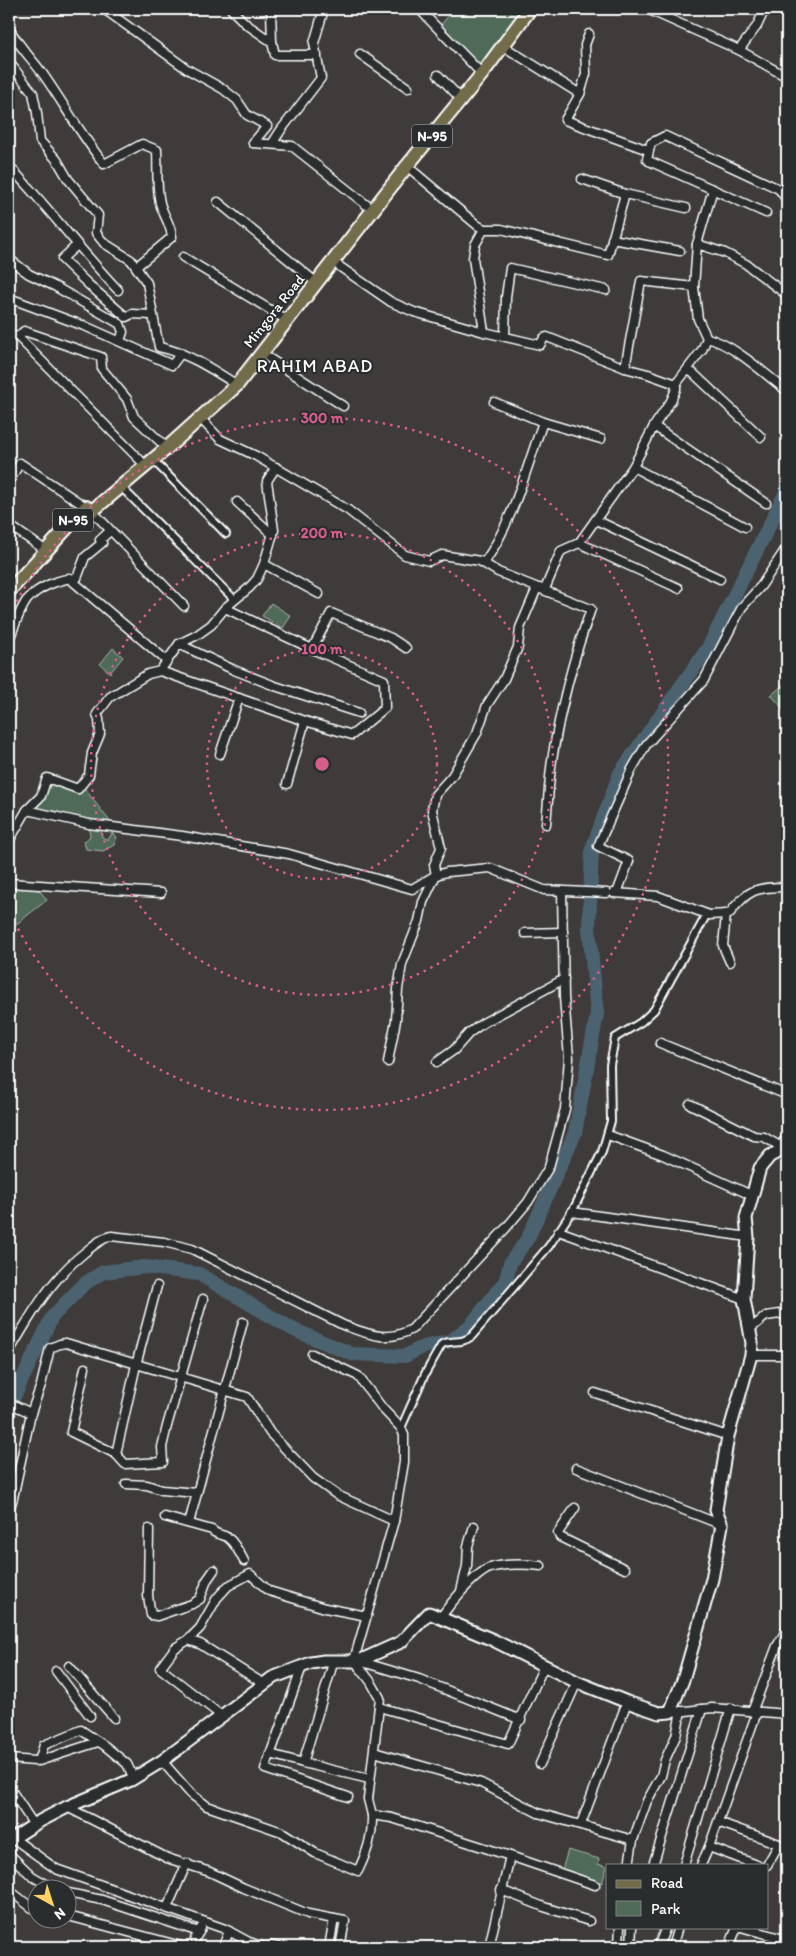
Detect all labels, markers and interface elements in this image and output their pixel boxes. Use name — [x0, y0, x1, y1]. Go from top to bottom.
road number: N-95 — [412, 124, 452, 148]
street label: Mingora Road — [240, 270, 309, 352]
district label: RAHIM ABAD — [257, 355, 373, 377]
text: 300 m — [301, 409, 344, 427]
road number: N-95 — [53, 508, 93, 532]
text: 200 m — [301, 524, 344, 542]
text: 100 m — [301, 640, 343, 658]
centre of rings — [313, 755, 331, 773]
legend — [606, 1864, 768, 1928]
text: Road — [651, 1874, 684, 1892]
north arrow — [28, 1878, 78, 1928]
text: Park — [651, 1900, 681, 1918]
text: N — [51, 1904, 69, 1923]

